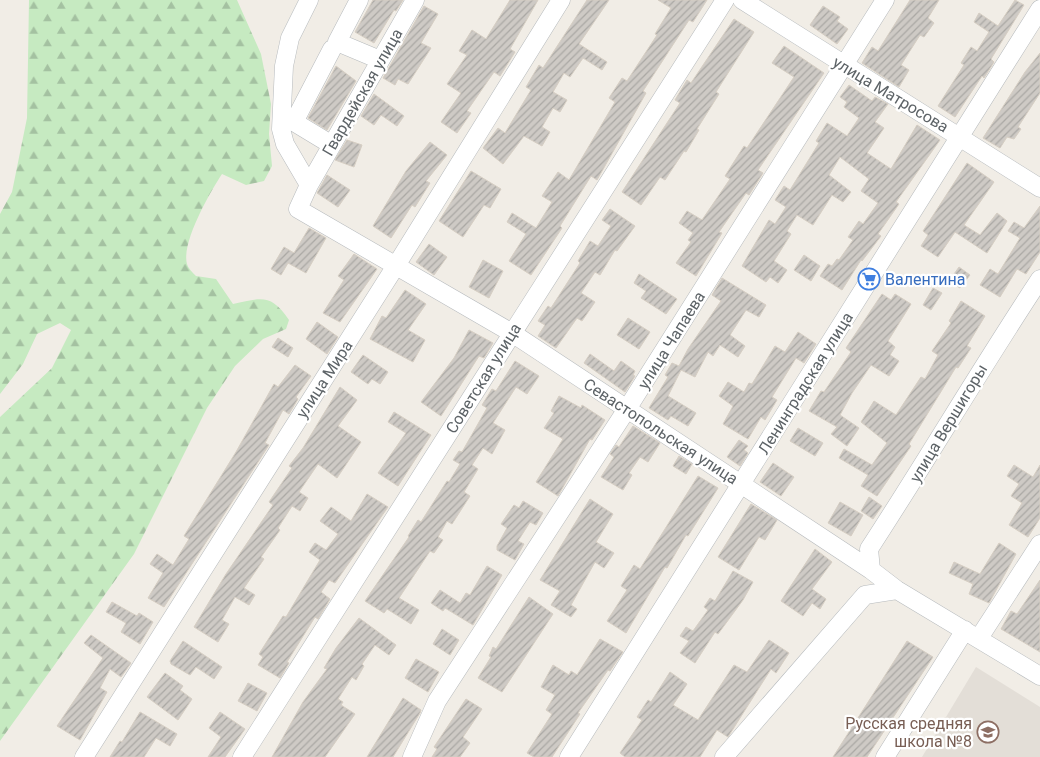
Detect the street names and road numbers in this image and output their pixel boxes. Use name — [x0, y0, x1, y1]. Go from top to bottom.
street label: Гвардейская улица — [318, 25, 407, 159]
street label: улица Матросова — [829, 52, 952, 136]
street label: улица Чапаева — [634, 288, 709, 393]
street label: Ленинградская улица — [754, 309, 857, 458]
street label: Советская улица — [442, 320, 525, 437]
street label: улица Мира — [292, 337, 357, 422]
street label: улица Вершигоры — [906, 361, 991, 486]
street label: Севастопольская улица — [580, 374, 741, 488]

